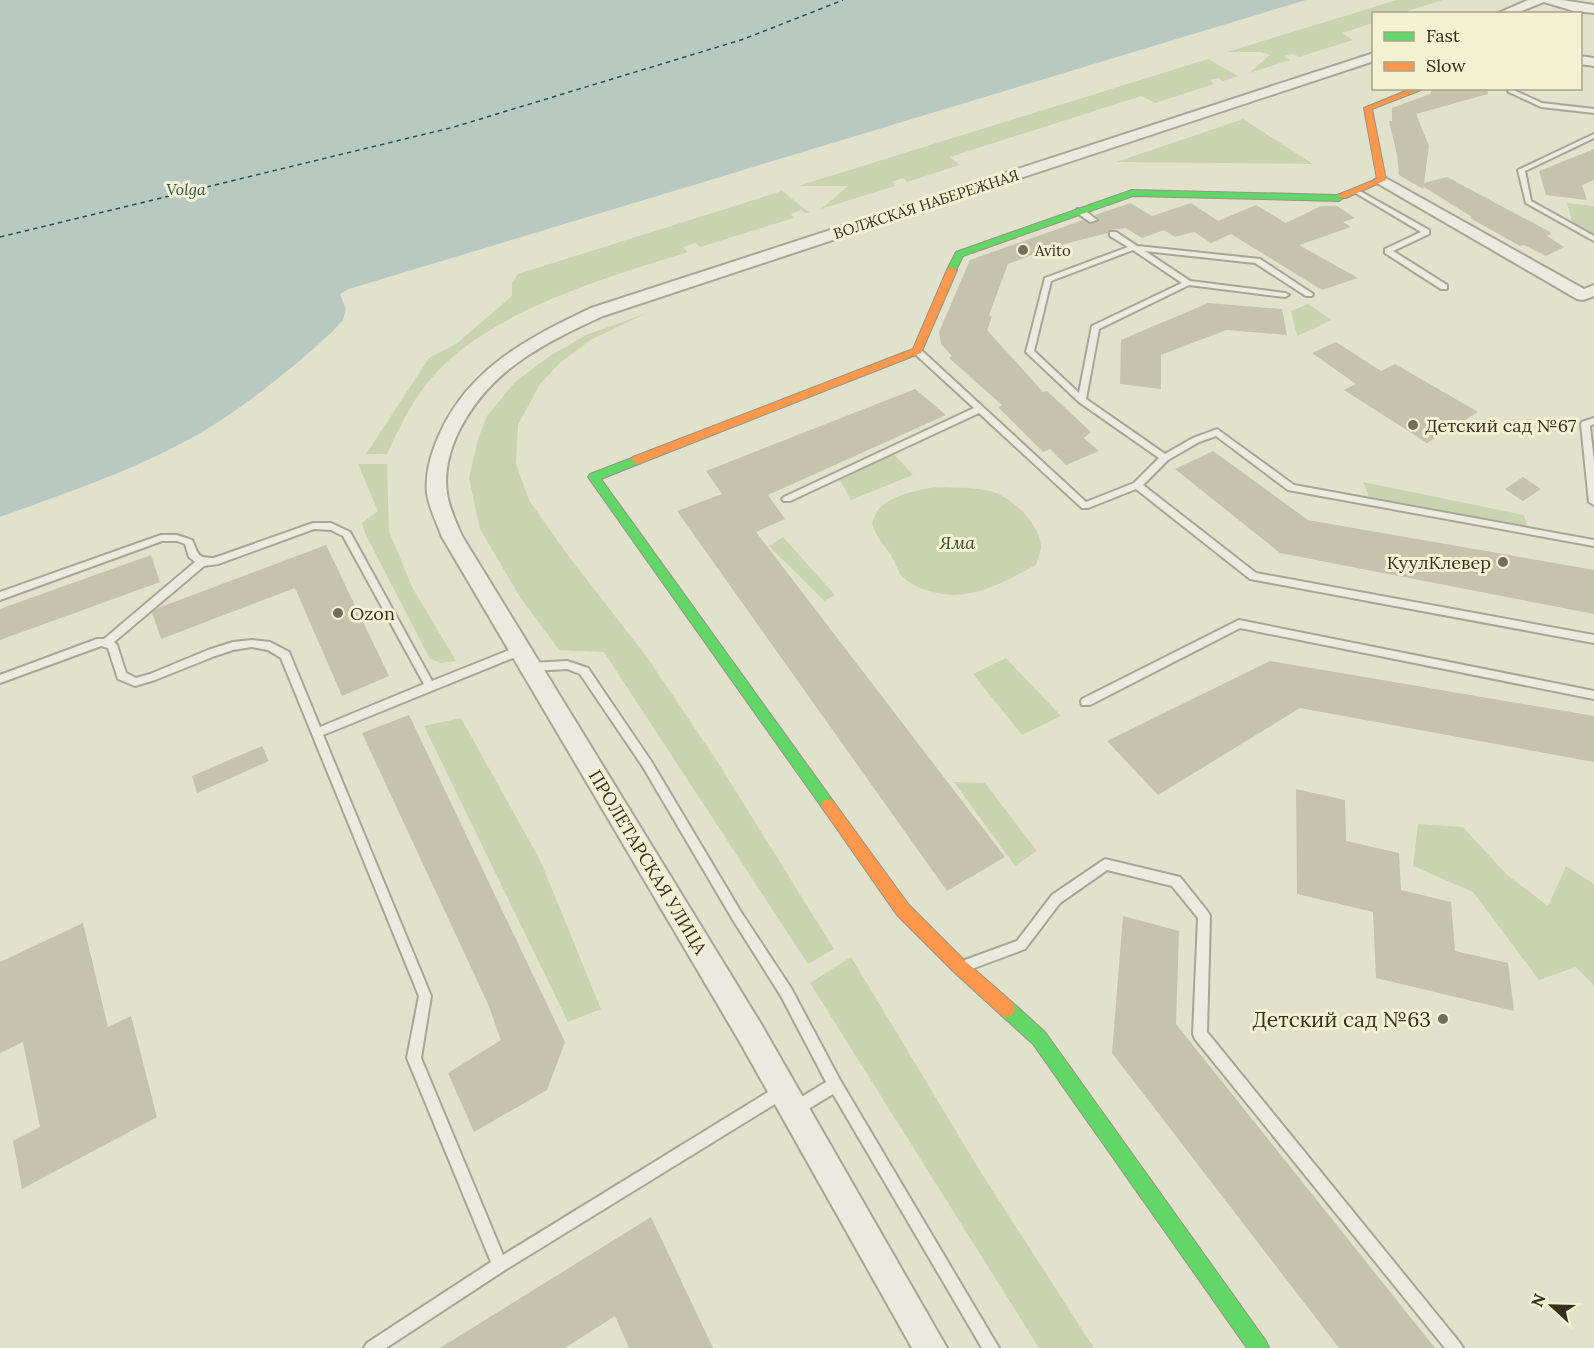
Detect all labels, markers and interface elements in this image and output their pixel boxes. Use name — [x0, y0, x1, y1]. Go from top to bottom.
legend — [1372, 12, 1582, 90]
text: Fast — [1426, 24, 1460, 47]
text: Slow — [1426, 54, 1466, 77]
street label: ВОЛЖСКАЯ НАБЕРЕЖНАЯ — [831, 165, 1021, 243]
water label: Volga — [166, 179, 206, 199]
place label: Avito — [1034, 241, 1071, 260]
marker: Avito — [1016, 243, 1030, 257]
place label: Детский сад №67 — [1425, 414, 1576, 437]
marker: Детский сад №67 — [1406, 418, 1420, 432]
park label: Яма — [939, 531, 975, 554]
place label: КуулКлевер — [1387, 551, 1491, 574]
marker: КуулКлевер — [1496, 555, 1510, 569]
place label: Ozon — [350, 602, 395, 625]
marker: Ozon — [331, 606, 345, 620]
street label: ПРОЛЕТАРСКАЯ УЛИЦА — [584, 765, 713, 959]
place label: Детский сад №63 — [1252, 1006, 1431, 1033]
marker: Детский сад №63 — [1436, 1012, 1450, 1026]
north arrow — [1522, 1276, 1582, 1336]
text: N — [1527, 1291, 1550, 1310]

